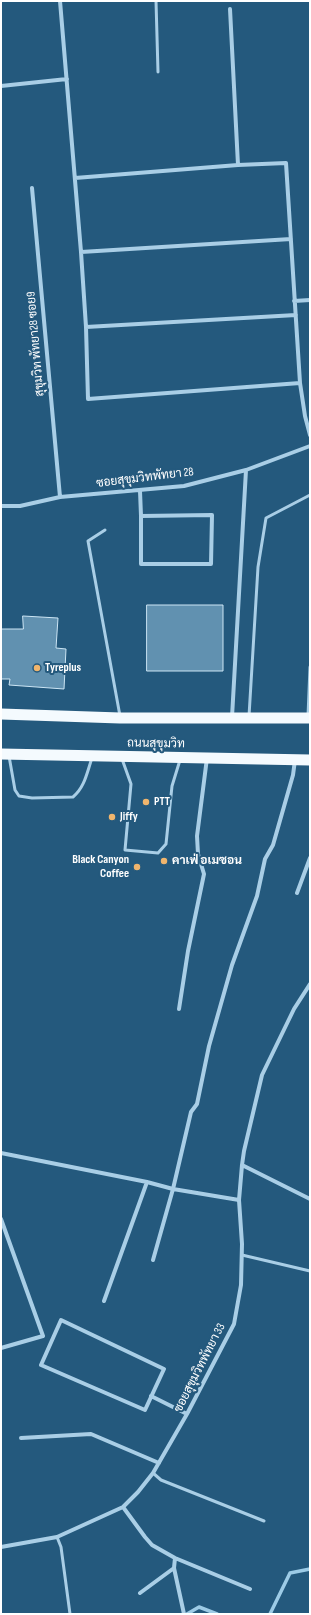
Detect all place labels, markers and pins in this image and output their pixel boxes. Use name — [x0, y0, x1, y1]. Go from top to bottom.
place label: Tyreplus — [45, 661, 81, 675]
marker: Tyreplus — [32, 663, 42, 673]
place label: PTT — [154, 795, 170, 809]
marker: PTT — [141, 797, 151, 807]
place label: Jiffy — [120, 810, 138, 824]
marker: Jiffy — [107, 812, 117, 822]
place label: Black Canyon Coffee — [72, 853, 129, 881]
place label: คาเฟ่ อเมซอน — [172, 854, 242, 868]
marker: คาเฟ่ อเมซอน — [159, 856, 169, 866]
marker: Black Canyon Coffee — [132, 862, 142, 872]

